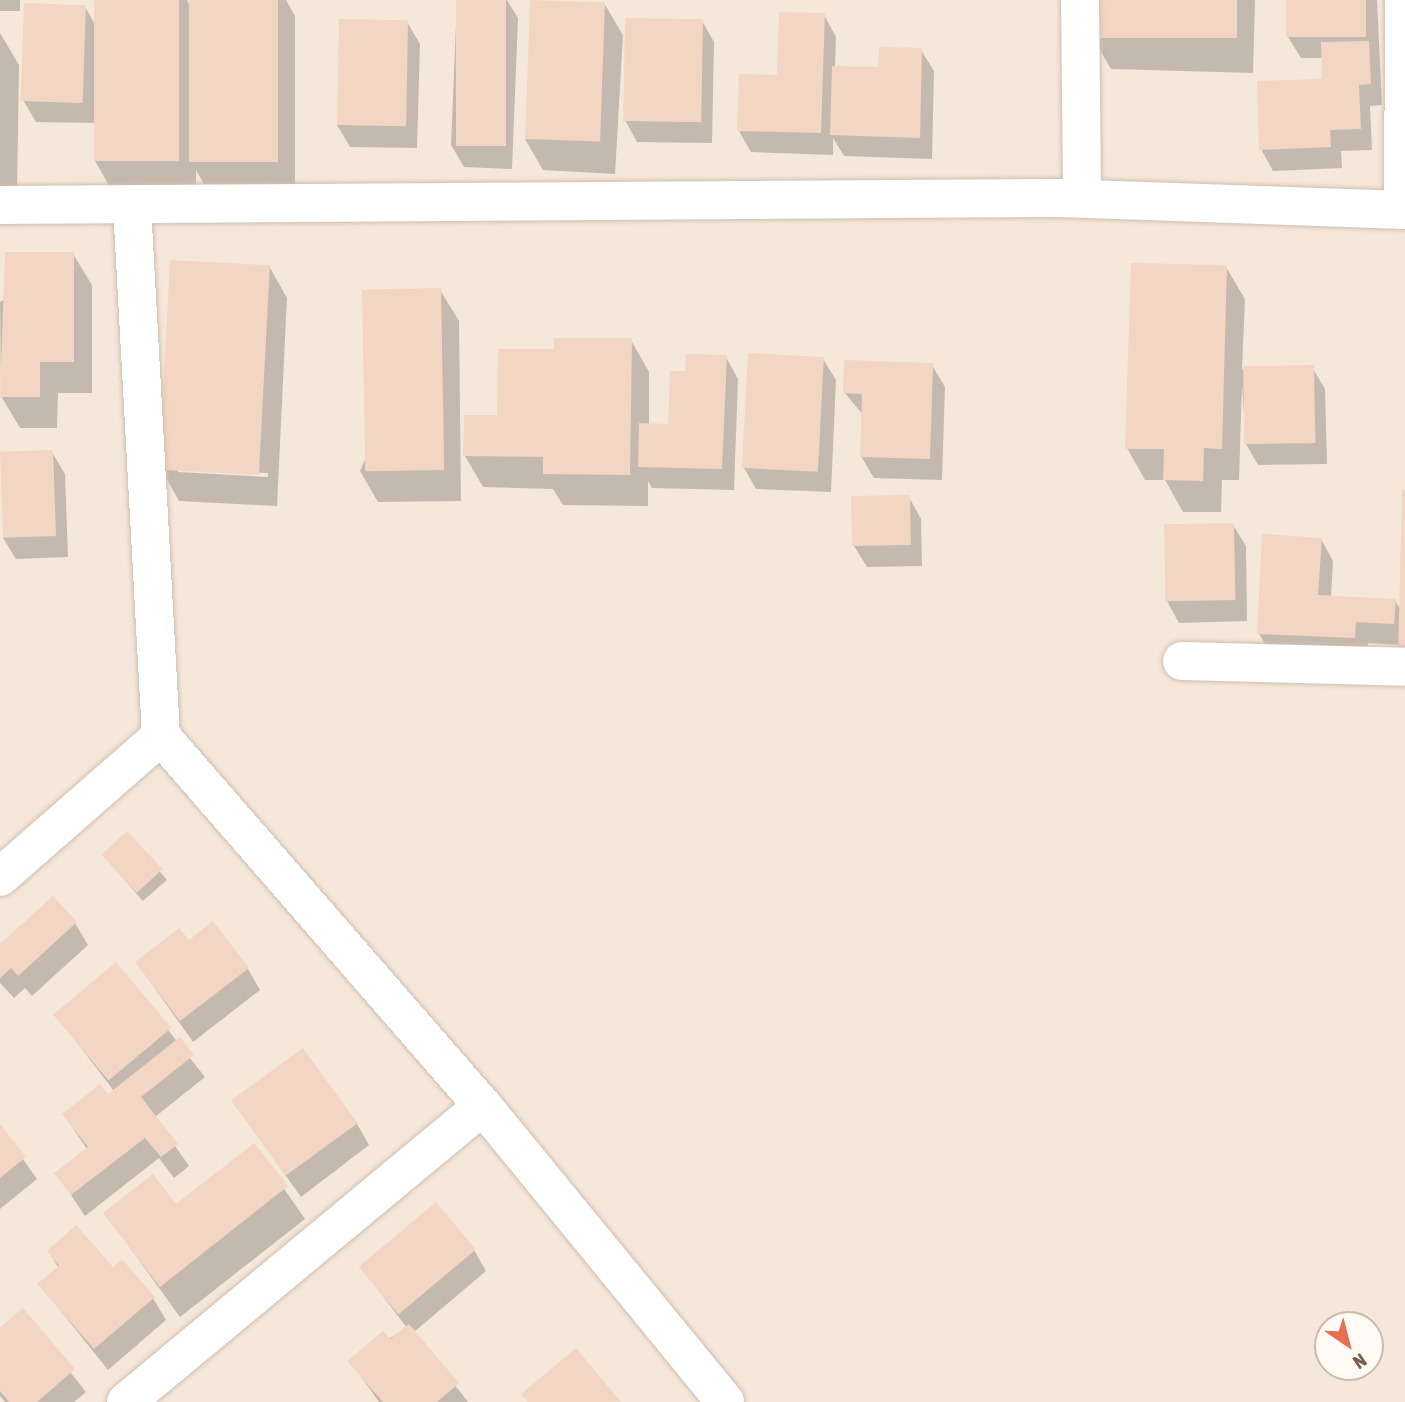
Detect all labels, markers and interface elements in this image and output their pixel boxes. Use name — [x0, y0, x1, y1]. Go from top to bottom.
north arrow — [1314, 1311, 1384, 1381]
text: N — [1349, 1349, 1371, 1374]

